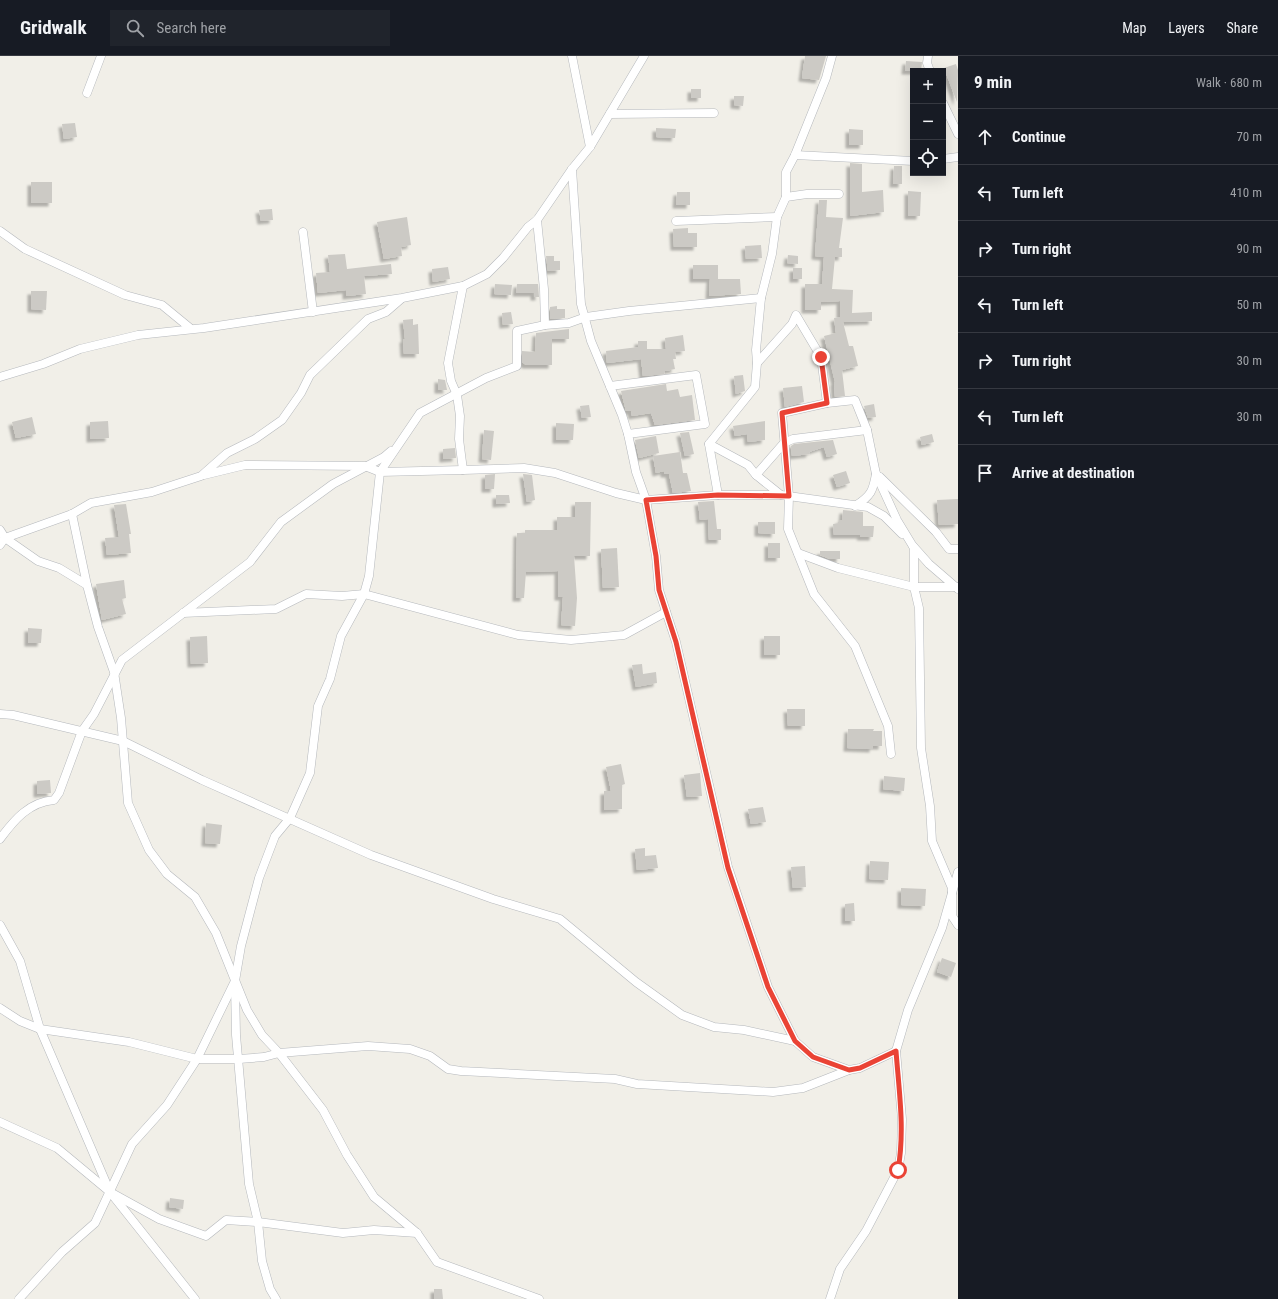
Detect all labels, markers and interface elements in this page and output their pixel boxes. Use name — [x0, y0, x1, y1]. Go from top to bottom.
search box — [110, 10, 390, 46]
text: Gridwalk — [20, 16, 86, 39]
icon: search — [124, 17, 146, 39]
text: Search here — [156, 19, 226, 37]
text: Map — [1122, 20, 1146, 36]
text: Layers — [1168, 20, 1205, 36]
text: Share — [1227, 20, 1258, 36]
map controls — [910, 68, 946, 176]
button: + — [910, 68, 946, 104]
text: 9 min — [974, 72, 1012, 92]
text: Walk · 680 m — [1196, 75, 1262, 90]
button: − — [910, 104, 946, 140]
icon: ahead — [974, 126, 996, 148]
text: Continue — [1012, 128, 1066, 146]
text: 70 m — [1236, 129, 1262, 144]
button: locate — [910, 140, 946, 176]
icon: left — [974, 182, 996, 204]
text: Turn left — [1012, 184, 1063, 202]
text: 410 m — [1230, 185, 1262, 200]
icon: right — [974, 238, 996, 260]
text: Turn right — [1012, 240, 1071, 258]
text: 90 m — [1236, 241, 1262, 256]
icon: left — [974, 294, 996, 316]
text: Turn left — [1012, 296, 1063, 314]
text: 50 m — [1236, 297, 1262, 312]
route end — [812, 348, 830, 366]
icon: right — [974, 350, 996, 372]
text: Turn right — [1012, 352, 1071, 370]
text: 30 m — [1236, 353, 1262, 368]
icon: left — [974, 406, 996, 428]
text: Turn left — [1012, 408, 1063, 426]
text: 30 m — [1236, 409, 1262, 424]
icon: arrive — [974, 462, 996, 484]
text: Arrive at destination — [1012, 464, 1135, 482]
route start — [889, 1161, 907, 1179]

